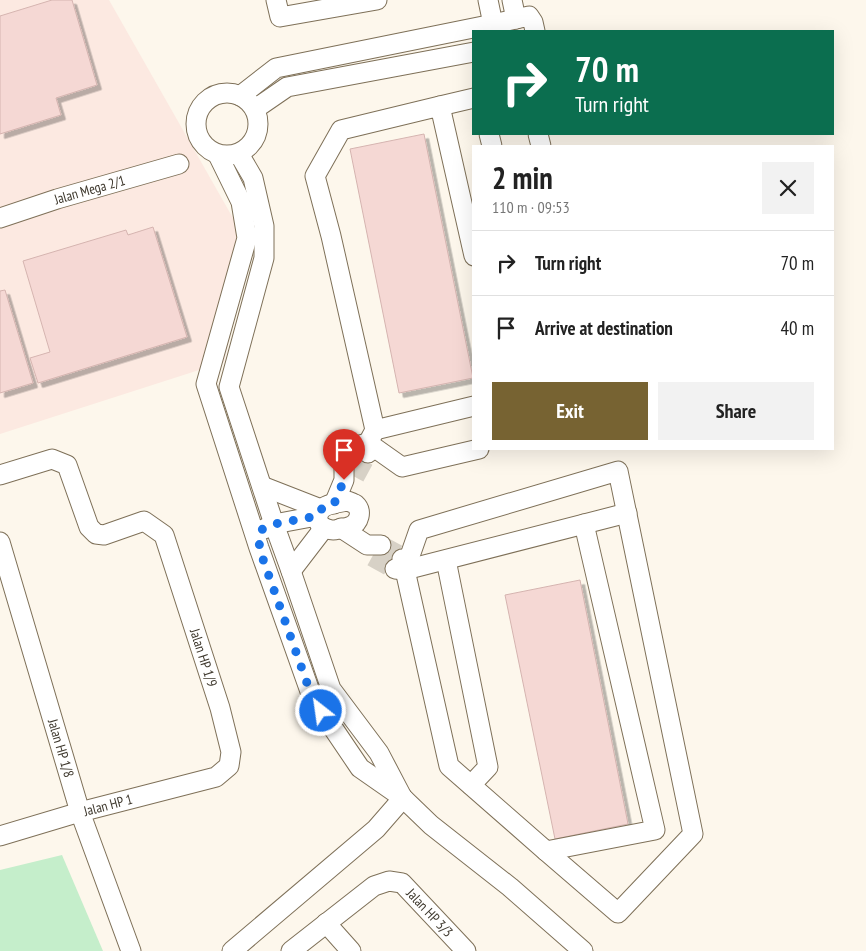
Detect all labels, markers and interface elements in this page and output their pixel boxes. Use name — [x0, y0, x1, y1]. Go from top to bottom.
text: 70 m — [575, 46, 639, 92]
icon: right — [492, 50, 557, 115]
text: Turn right — [575, 90, 649, 118]
text: 2 min — [492, 158, 553, 197]
button: close — [762, 162, 814, 214]
street label: Jalan Mega 2/1 — [51, 171, 127, 209]
text: 110 m · 09:53 — [492, 197, 570, 217]
icon: right — [492, 249, 520, 277]
text: Turn right — [535, 251, 601, 275]
text: 70 m — [781, 251, 814, 275]
icon: arrive — [492, 314, 520, 342]
text: Arrive at destination — [535, 316, 673, 340]
text: 40 m — [781, 316, 814, 340]
button: Exit — [492, 382, 648, 440]
button: Share — [658, 382, 814, 440]
pin — [323, 429, 365, 480]
icon: arrive — [330, 436, 358, 464]
street label: Jalan HP 1/9 — [186, 625, 222, 689]
position arrow — [294, 684, 346, 736]
street label: Jalan HP 1/8 — [44, 716, 78, 780]
street label: Jalan HP 1 — [81, 790, 134, 820]
street label: Jalan HP 3/3 — [402, 884, 457, 941]

